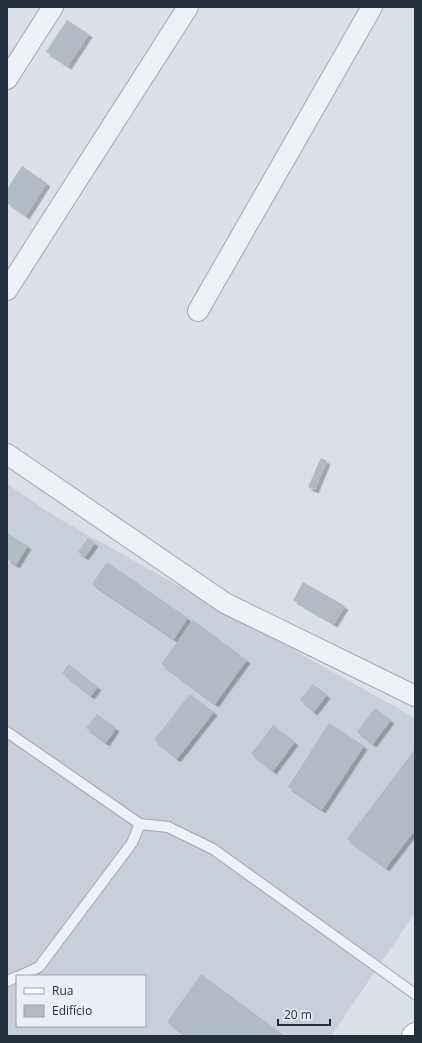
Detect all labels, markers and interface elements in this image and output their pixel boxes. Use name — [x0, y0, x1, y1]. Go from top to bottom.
legend — [16, 975, 146, 1027]
text: Rua — [52, 982, 73, 999]
scale bar — [278, 1001, 330, 1027]
text: Edifício — [52, 1002, 92, 1019]
text: 20 m — [284, 1006, 312, 1023]

